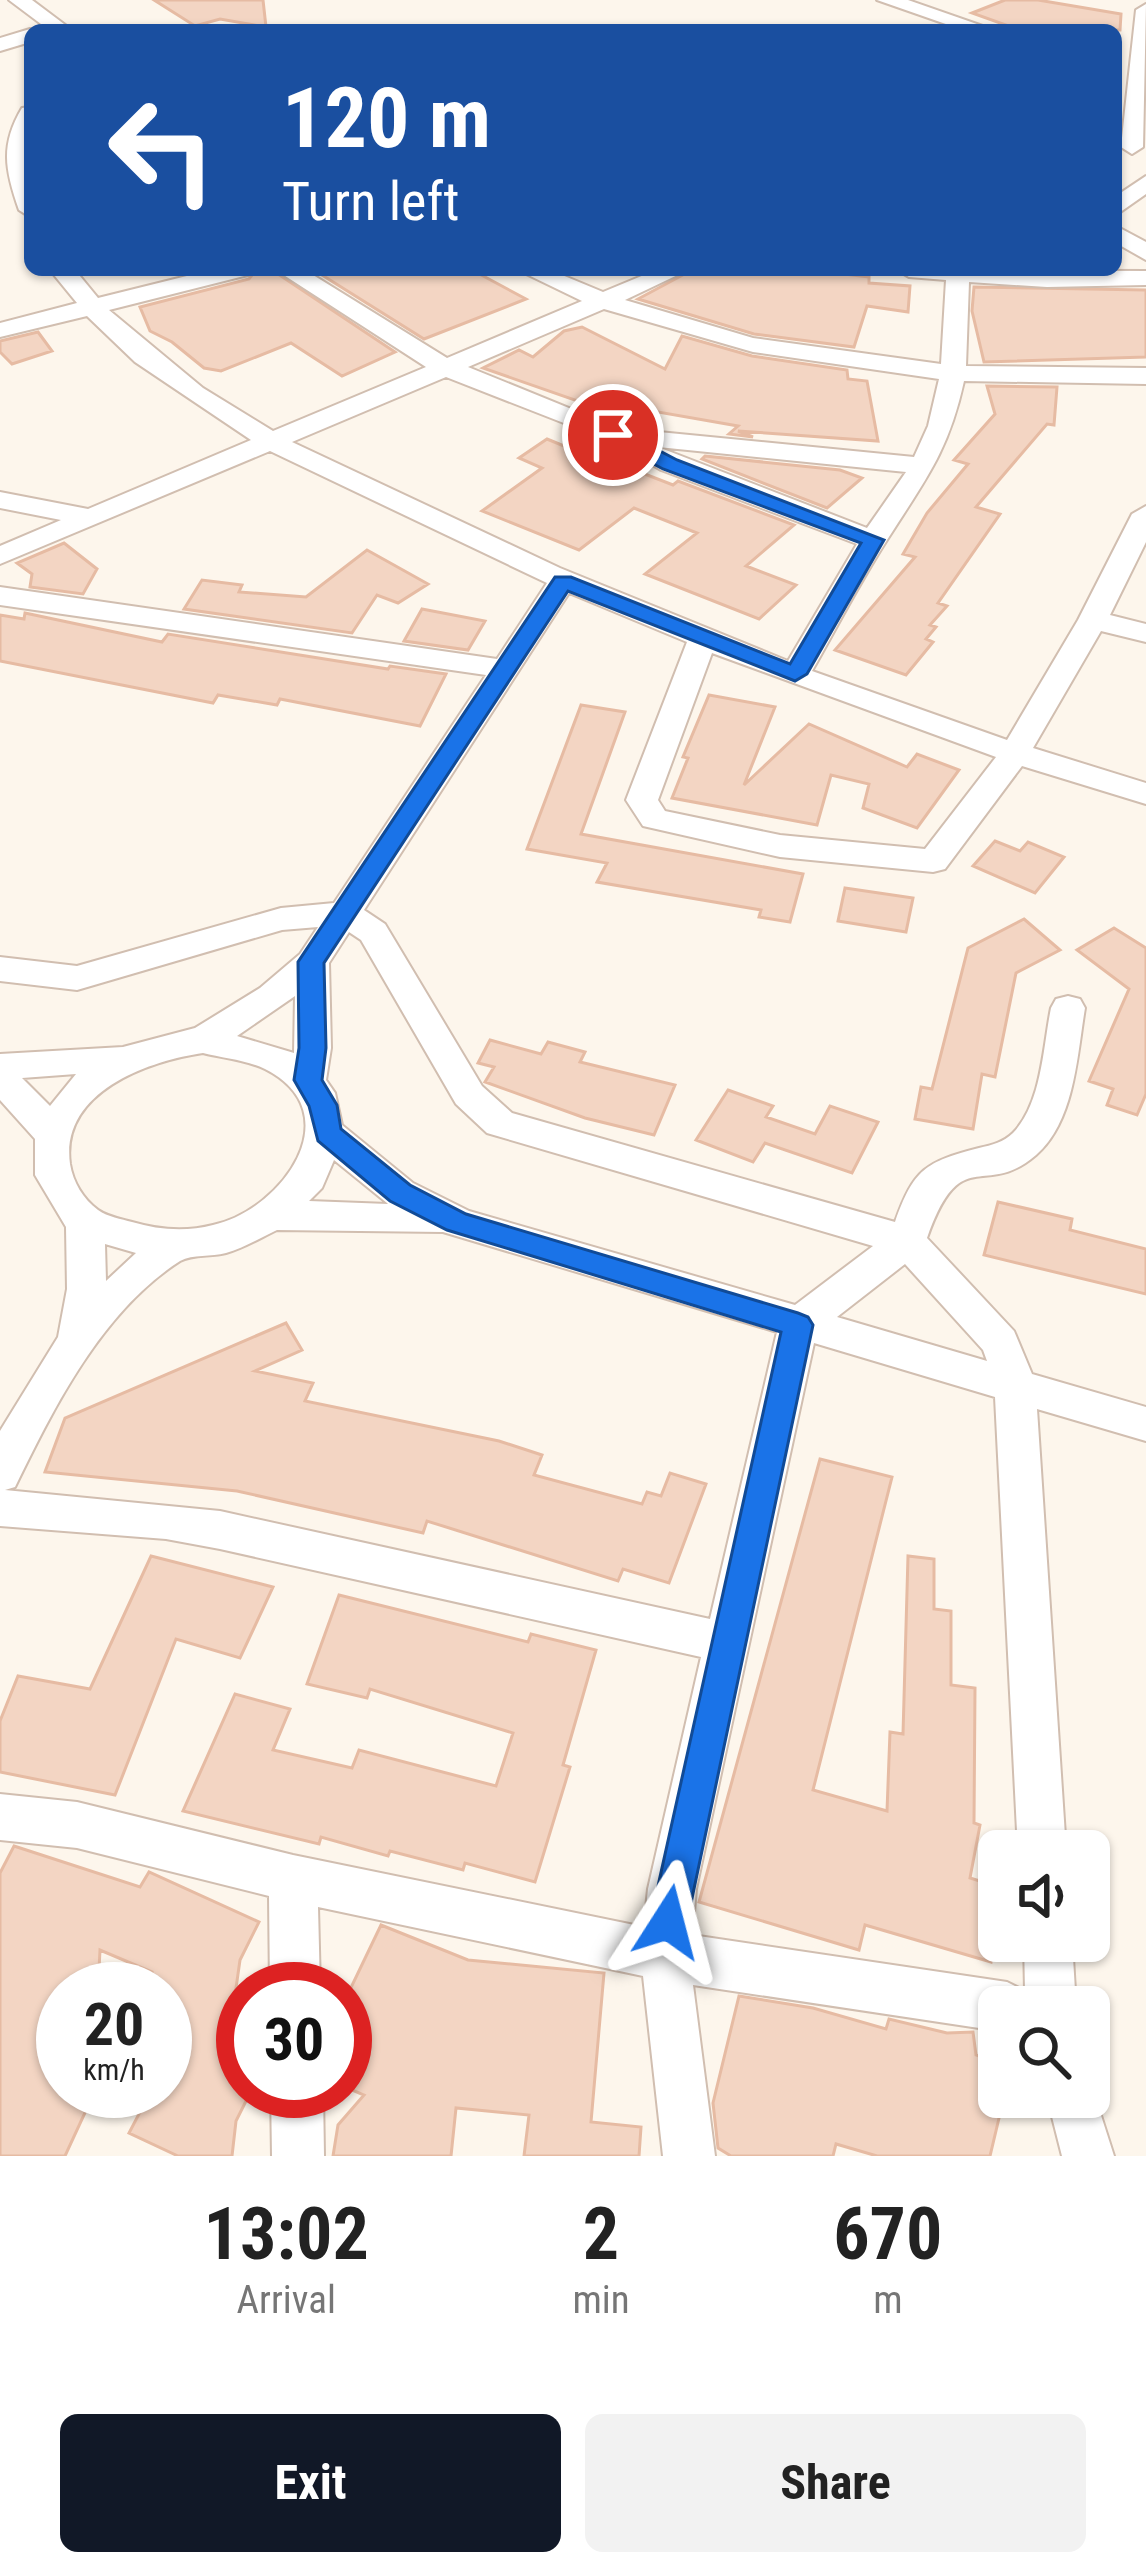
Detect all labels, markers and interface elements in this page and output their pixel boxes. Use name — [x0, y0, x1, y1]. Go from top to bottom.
text: 120 m — [282, 69, 491, 168]
icon: left — [84, 72, 240, 228]
text: Turn left — [282, 170, 459, 233]
pin — [562, 384, 664, 486]
icon: arrive — [580, 402, 646, 468]
map controls — [978, 1830, 1110, 2118]
button: sound — [978, 1830, 1110, 1962]
position arrow — [605, 1859, 731, 1985]
speed limit sign: 30 — [216, 1962, 372, 2118]
button: search — [978, 1986, 1110, 2118]
text: 20 — [84, 1989, 144, 2060]
text: km/h — [83, 2052, 145, 2087]
text: 13:02 — [204, 2192, 369, 2277]
text: 2 — [583, 2192, 619, 2277]
text: 670 — [833, 2192, 942, 2277]
text: Arrival — [237, 2277, 336, 2323]
text: min — [572, 2277, 630, 2323]
text: m — [873, 2277, 903, 2323]
button: Exit — [60, 2414, 561, 2552]
button: Share — [585, 2414, 1086, 2552]

